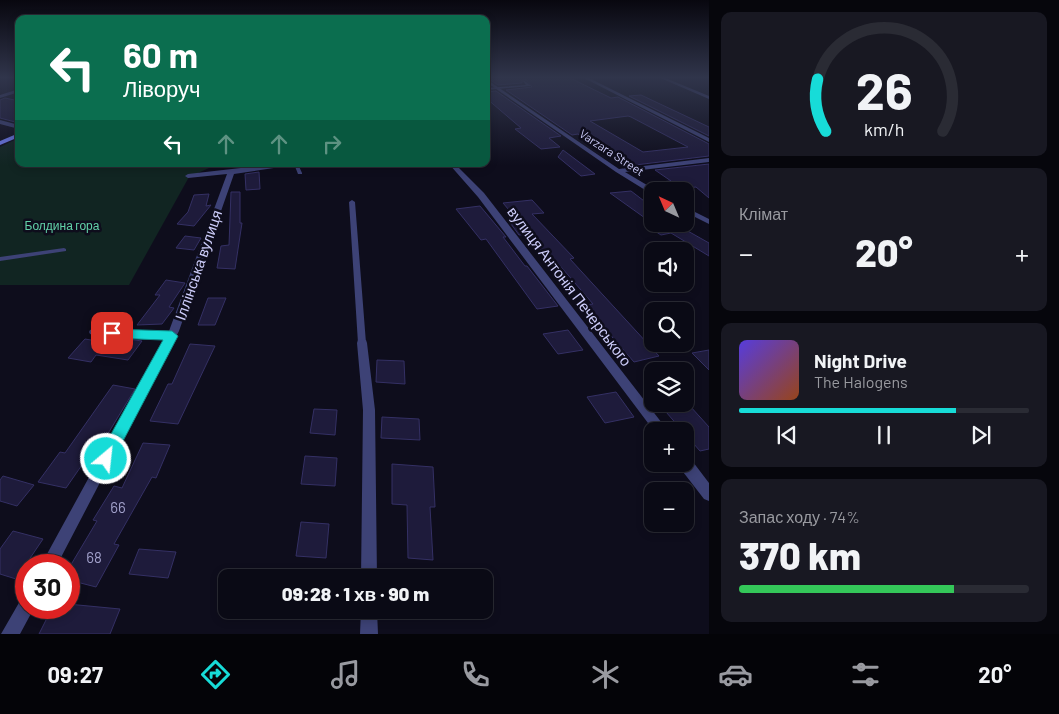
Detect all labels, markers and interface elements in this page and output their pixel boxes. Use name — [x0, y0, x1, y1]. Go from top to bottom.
text: 60 m — [123, 33, 198, 75]
icon: left — [40, 35, 105, 100]
text: 26 — [855, 58, 913, 120]
text: Ліворуч — [123, 75, 200, 101]
text: km/h — [864, 118, 904, 140]
street label: Varzara Street — [577, 126, 647, 178]
icon: left — [159, 130, 187, 158]
icon: ahead — [212, 130, 240, 158]
icon: ahead — [265, 130, 293, 158]
icon: right — [318, 130, 346, 158]
north arrow — [644, 182, 694, 232]
map controls — [644, 182, 694, 532]
street label: вулиця Антонія Печерського — [504, 203, 636, 369]
text: Клімат — [739, 204, 788, 223]
street label: Іллінська вулиця — [171, 207, 225, 323]
park label: Болдина гора — [25, 218, 100, 233]
text: 20° — [855, 229, 913, 275]
text: − — [739, 236, 753, 270]
text: + — [1015, 236, 1029, 270]
button: sound — [644, 242, 694, 292]
button: search — [644, 302, 694, 352]
pin — [91, 312, 133, 354]
icon: arrive — [98, 319, 126, 347]
text: Night Drive — [814, 349, 907, 372]
button: layers — [644, 362, 694, 412]
text: The Halogens — [814, 372, 908, 391]
icon: previous — [773, 421, 801, 449]
icon: pause — [870, 421, 898, 449]
icon: next — [967, 421, 995, 449]
button: + — [644, 422, 694, 472]
position arrow — [79, 432, 131, 484]
button: − — [644, 482, 694, 532]
house number: 66 — [110, 498, 126, 516]
text: Запас ходу · 74% — [739, 507, 860, 526]
text: 370 km — [739, 532, 861, 578]
house number: 68 — [86, 548, 102, 566]
speed limit sign: 30 — [15, 554, 80, 619]
text: 09:28 · 1 хв · 90 m — [282, 582, 429, 605]
icon: directions — [198, 657, 233, 692]
icon: music — [328, 657, 363, 692]
icon: phone — [458, 657, 493, 692]
icon: climate — [588, 657, 623, 692]
icon: car — [718, 657, 753, 692]
icon: filters — [848, 657, 883, 692]
text: 09:27 — [48, 661, 103, 687]
text: 20° — [978, 661, 1011, 687]

